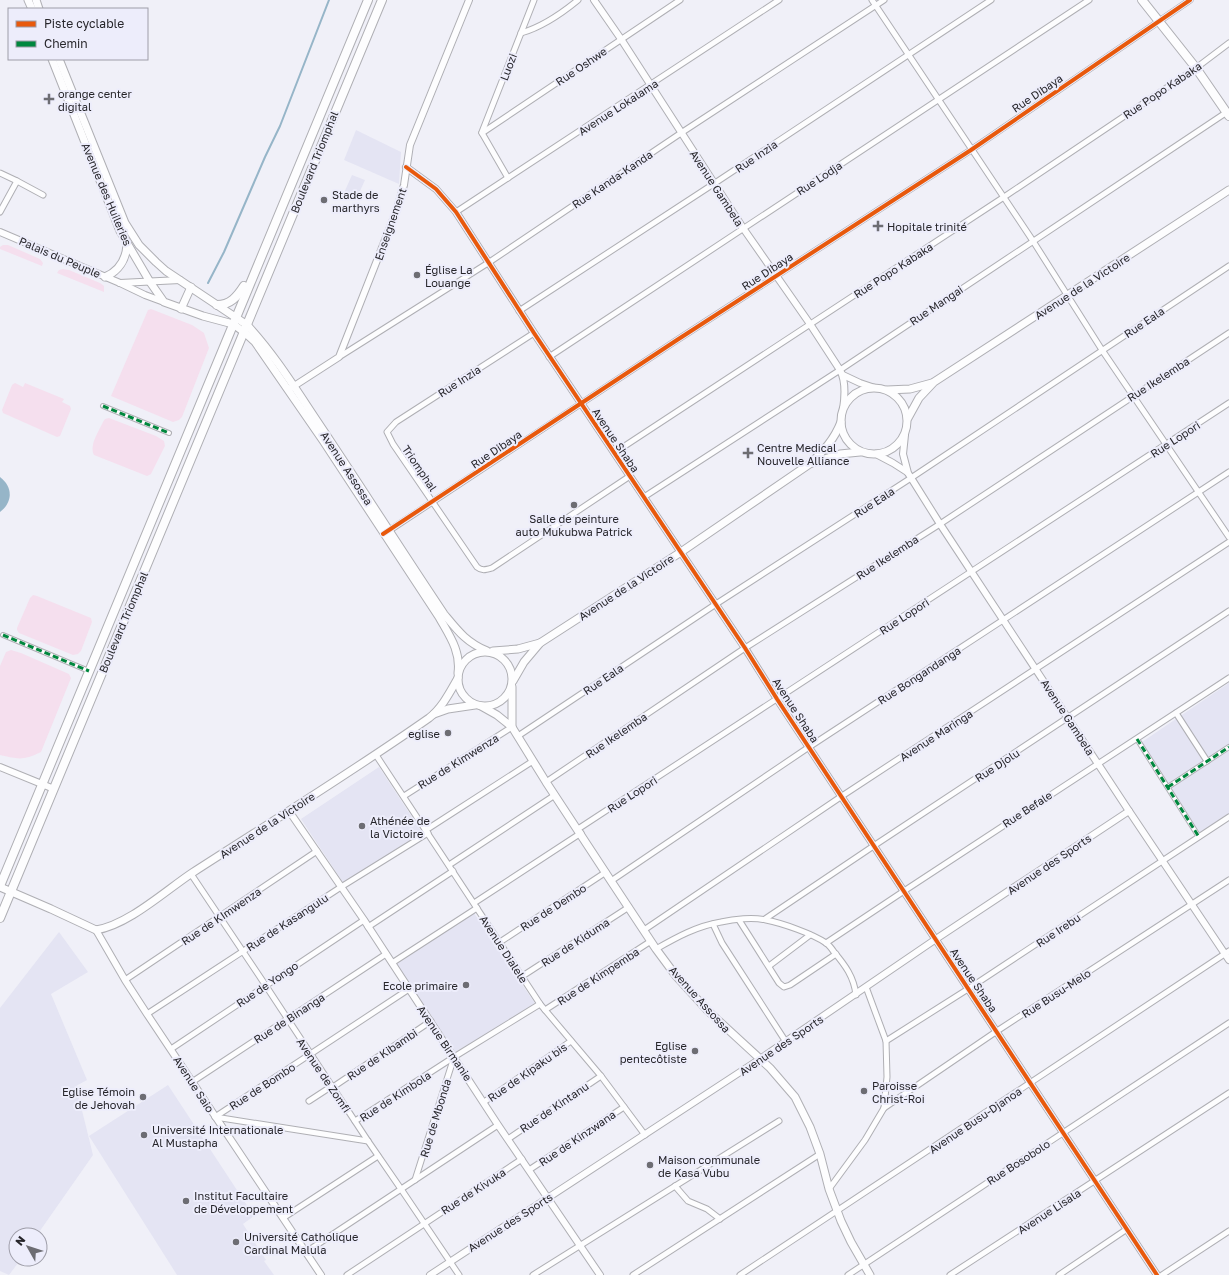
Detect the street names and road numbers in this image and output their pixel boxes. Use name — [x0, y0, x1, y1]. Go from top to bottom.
street label: Rue Oshwe — [553, 44, 609, 88]
street label: Luozi — [497, 52, 519, 82]
street label: Rue Popo Kabaka — [1120, 59, 1204, 121]
street label: Rue Dibaya — [1009, 71, 1065, 115]
street label: Avenue Lokalama — [576, 76, 660, 138]
street label: Boulevard Triomphal — [288, 109, 341, 215]
street label: Rue Inzia — [732, 137, 780, 175]
street label: Avenue des Huileries — [79, 141, 135, 248]
street label: Rue Kanda-Kanda — [569, 147, 655, 211]
street label: Avenue Gambela — [688, 147, 746, 229]
street label: Rue Lodja — [794, 158, 844, 198]
street label: Enseignement — [372, 186, 408, 262]
street label: Palais du Peuple — [17, 234, 103, 280]
street label: Rue Popo Kabaka — [851, 240, 935, 300]
street label: Rue Dibaya — [739, 250, 795, 292]
street label: Avenue de la Victoire — [1032, 250, 1132, 322]
street label: Rue Mangai — [907, 282, 965, 328]
street label: Rue Eala — [1121, 304, 1167, 340]
street label: Rue Ikelemba — [1125, 354, 1191, 404]
street label: Rue Inzia — [435, 362, 483, 400]
street label: Avenue Shaba — [590, 405, 642, 475]
street label: Rue Lopori — [1148, 418, 1202, 460]
street label: Rue Dibaya — [468, 427, 524, 471]
street label: Avenue Assossa — [318, 429, 376, 507]
street label: Triomphal — [400, 443, 440, 494]
street label: Rue Eala — [851, 484, 897, 520]
street label: Rue Ikelemba — [854, 532, 920, 582]
street label: Avenue de la Victoire — [576, 551, 676, 623]
street label: Boulevard Triomphal — [96, 569, 150, 675]
street label: Rue Lopori — [877, 595, 931, 637]
street label: Rue Bongandanga — [875, 643, 963, 707]
street label: Rue Eala — [580, 661, 626, 697]
street label: Avenue Shaba — [770, 675, 822, 745]
street label: Avenue Gambela — [1039, 676, 1097, 758]
street label: Avenue Maringa — [897, 707, 975, 763]
street label: Rue Ikelemba — [583, 710, 649, 760]
street label: Rue de Kimwenza — [415, 731, 501, 791]
street label: Rue Djolu — [972, 746, 1022, 784]
street label: Rue Lopori — [605, 773, 659, 815]
street label: Rue Befale — [1000, 788, 1054, 830]
street label: Avenue de la Victoire — [217, 789, 317, 861]
street label: Avenue des Sports — [1005, 831, 1094, 897]
street label: Rue de Dembo — [518, 881, 589, 933]
street label: Rue de KImwenza — [179, 884, 263, 948]
street label: Rue de Kasangulu — [244, 891, 330, 953]
street label: Rue Irebu — [1033, 910, 1083, 950]
street label: Avenue Dialele — [477, 913, 531, 985]
street label: Rue de Kiduma — [538, 915, 612, 969]
street label: Rue de Kimpemba — [555, 945, 641, 1007]
street label: Avenue Shaba — [948, 945, 1000, 1015]
street label: Rue de Yongo — [234, 958, 301, 1009]
street label: Avenue Assossa — [667, 963, 733, 1035]
street label: Rue Busu-Melo — [1019, 966, 1093, 1020]
street label: Rue de Binanga — [251, 990, 327, 1046]
street label: Avenue Birmanie — [415, 1003, 475, 1083]
street label: Avenue des Sports — [737, 1012, 826, 1078]
street label: Rue de Kibambi — [344, 1026, 420, 1082]
street label: Avenue de Zomfi — [294, 1035, 354, 1115]
street label: Rue de Kipaku bis — [485, 1040, 569, 1104]
street label: Avenue Saio — [171, 1053, 217, 1115]
street label: Rue de Bombo — [227, 1060, 298, 1112]
street label: Rue de Kimbola — [357, 1068, 433, 1124]
street label: Rue de Mbonda — [417, 1077, 453, 1159]
street label: Rue de Kintanu — [517, 1079, 591, 1135]
street label: Avenue Busu-Djanoa — [926, 1084, 1024, 1156]
street label: Rue de Kinzwana — [536, 1107, 618, 1169]
street label: Rue Bosobolo — [984, 1137, 1052, 1187]
street label: Rue de Kivuka — [438, 1165, 508, 1217]
street label: Avenue Lisala — [1015, 1186, 1083, 1236]
street label: Avenue des Sports — [465, 1190, 555, 1254]

